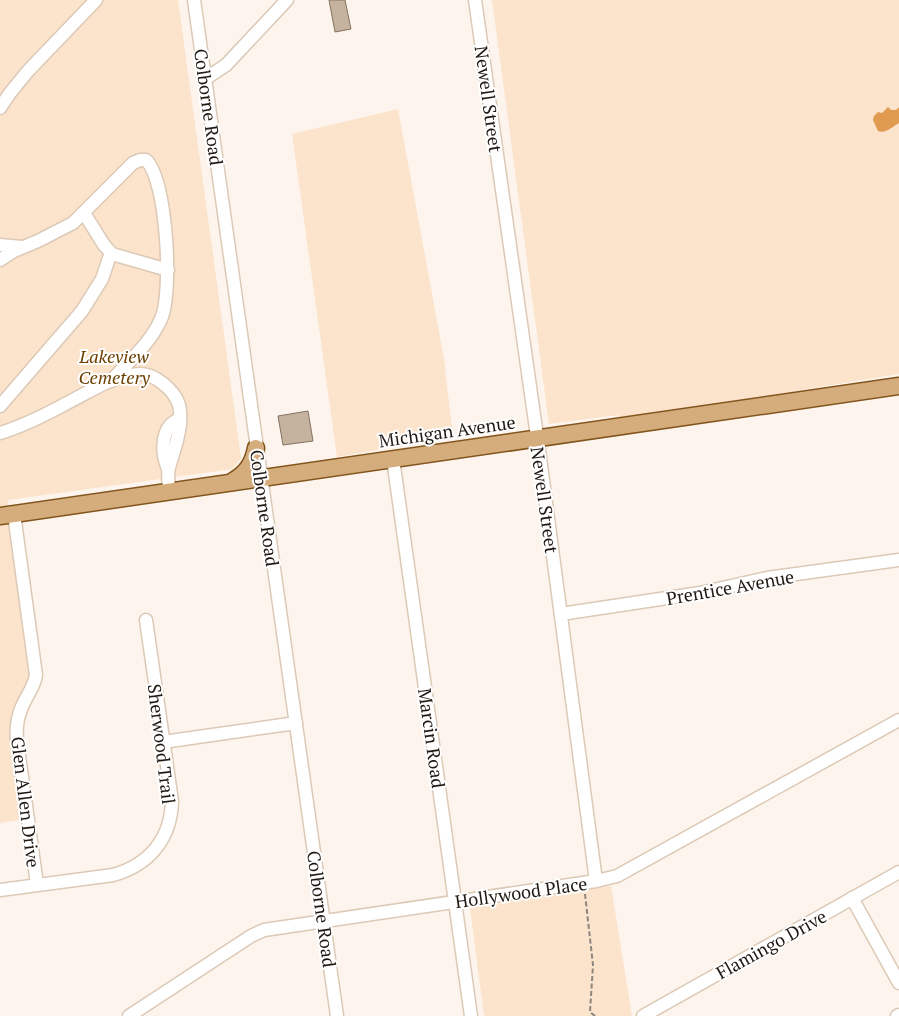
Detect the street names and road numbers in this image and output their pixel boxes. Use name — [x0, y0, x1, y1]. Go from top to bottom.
street label: Newell Street — [470, 44, 508, 154]
street label: Colborne Road — [189, 47, 229, 167]
street label: Michigan Avenue — [377, 410, 517, 452]
street label: Newell Street — [526, 445, 564, 555]
street label: Colborne Road — [245, 448, 285, 568]
street label: Prentice Avenue — [664, 564, 796, 610]
street label: Sherwood Trail — [143, 682, 181, 806]
street label: Marcin Road — [413, 686, 451, 790]
street label: Glen Allen Drive — [6, 735, 46, 869]
street label: Colborne Road — [302, 849, 342, 969]
street label: Hollywood Place — [453, 871, 589, 913]
street label: Flamingo Drive — [712, 904, 830, 984]

